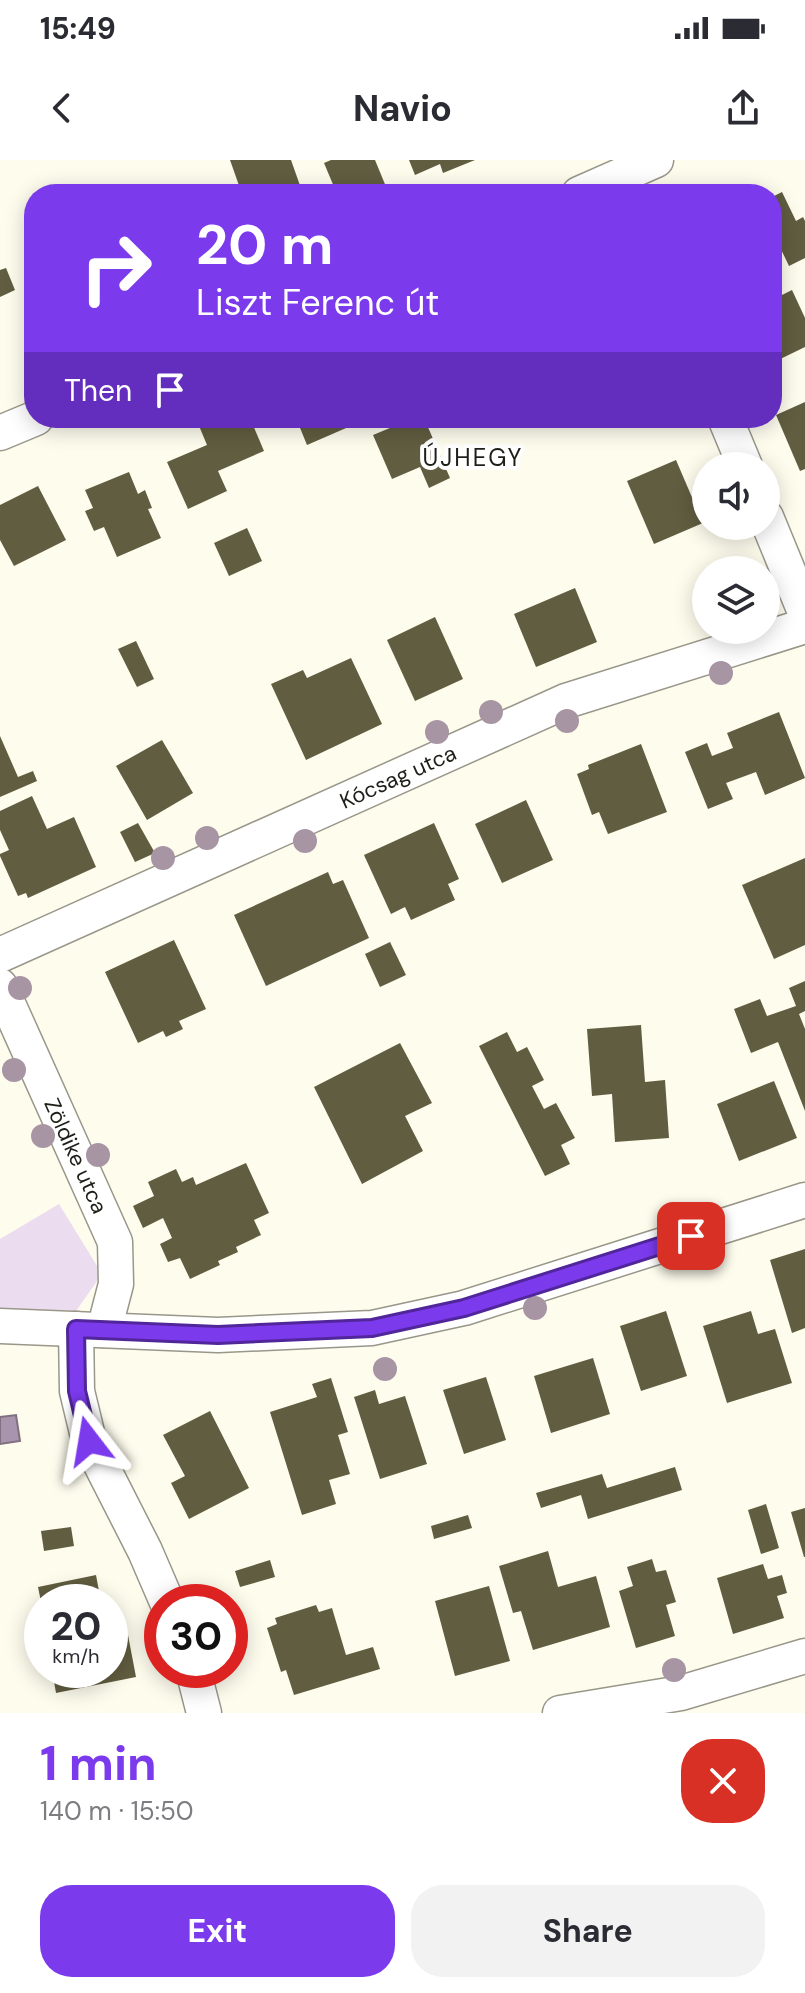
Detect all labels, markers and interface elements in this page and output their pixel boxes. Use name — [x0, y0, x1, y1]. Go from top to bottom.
text: 15:49 — [40, 9, 116, 48]
text: Navio — [353, 85, 452, 132]
icon: back — [40, 86, 84, 130]
icon: share — [721, 86, 765, 130]
text: 20 m — [196, 208, 333, 281]
icon: right — [64, 216, 168, 320]
text: Liszt Ferenc út — [196, 279, 439, 326]
icon: arrive — [148, 368, 192, 412]
text: Then — [64, 371, 132, 410]
district label: ÚJHEGY — [423, 442, 523, 473]
map controls — [692, 452, 780, 644]
button: sound — [692, 452, 780, 540]
button: layers — [692, 556, 780, 644]
street label: Kócsag utca — [335, 738, 460, 815]
street label: Zöldike utca — [38, 1094, 115, 1218]
pin — [657, 1202, 725, 1270]
icon: arrive — [669, 1214, 713, 1258]
position arrow — [47, 1399, 131, 1483]
speed limit sign: 30 — [144, 1584, 248, 1688]
text: 20 — [50, 1600, 102, 1652]
text: km/h — [52, 1643, 100, 1669]
text: 1 min — [40, 1732, 157, 1795]
button: close — [681, 1739, 765, 1823]
text: 140 m · 15:50 — [40, 1794, 194, 1828]
button: Exit — [40, 1885, 395, 1977]
button: Share — [411, 1885, 765, 1977]

